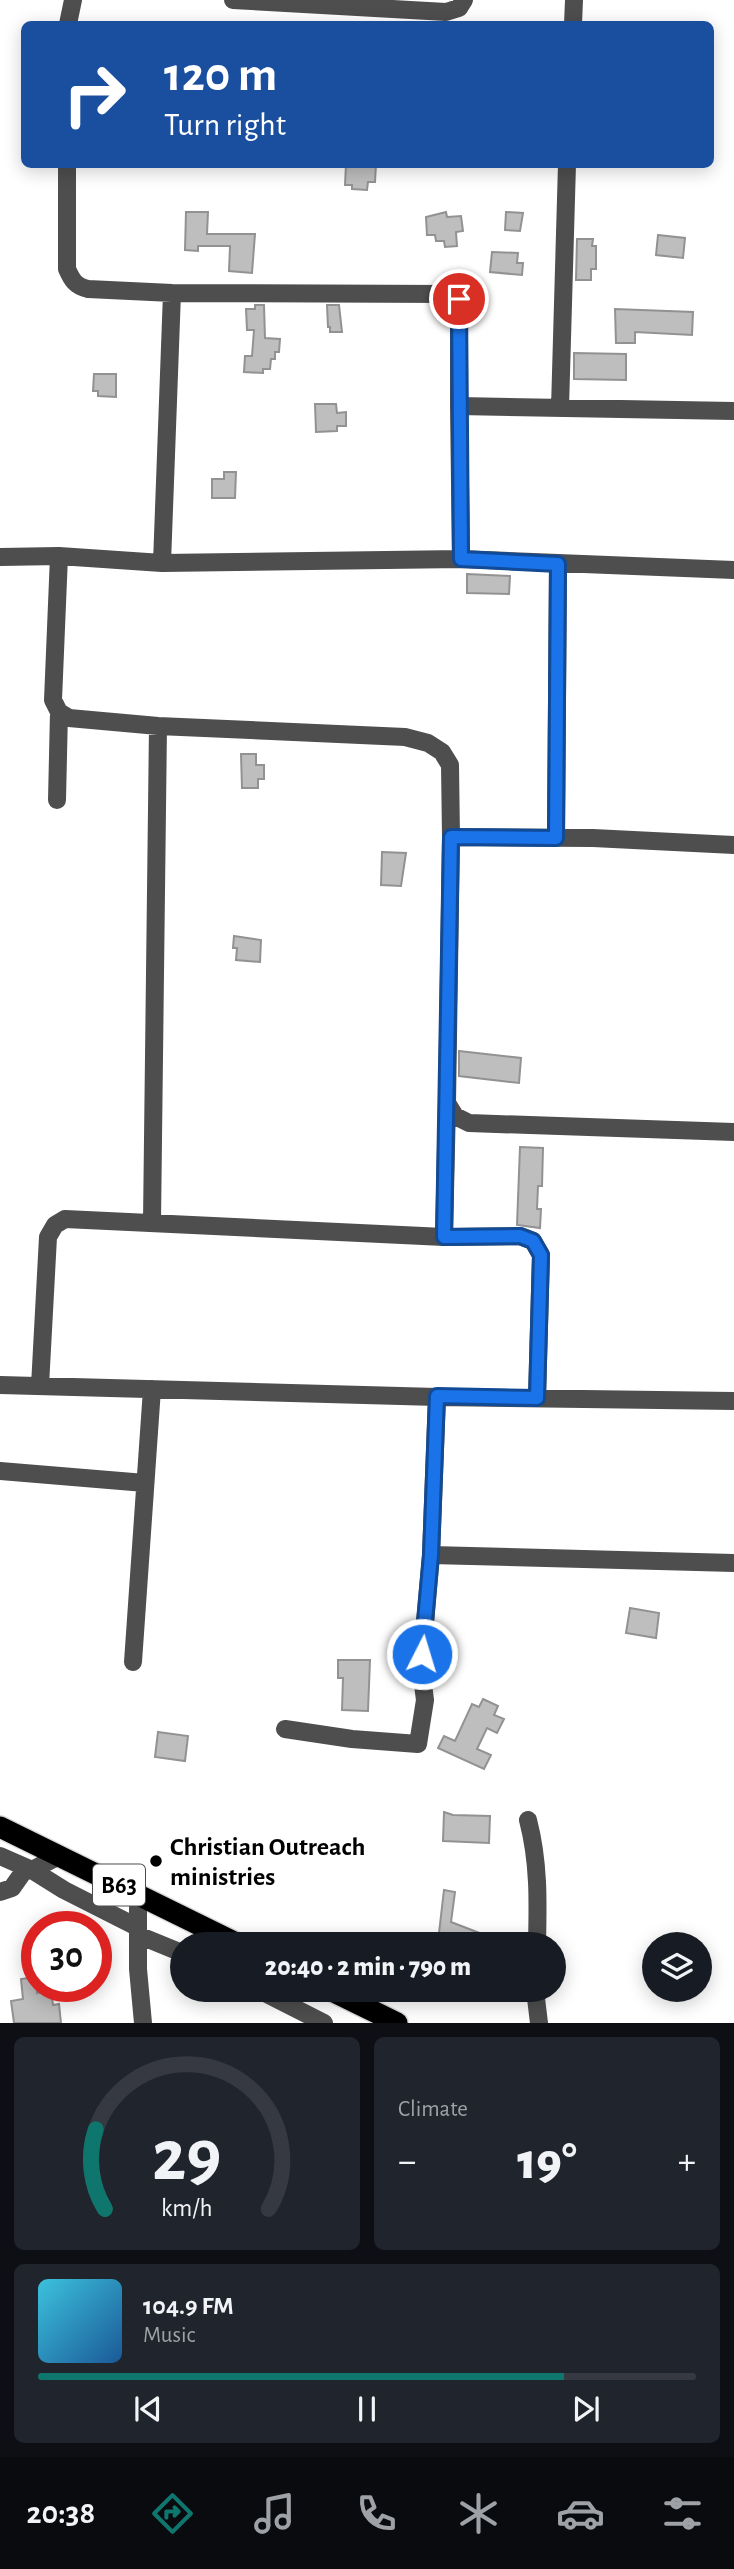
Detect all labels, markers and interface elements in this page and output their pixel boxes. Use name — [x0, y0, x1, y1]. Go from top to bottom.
icon: right — [49, 49, 140, 140]
text: 120 m — [164, 51, 277, 100]
text: Turn right — [164, 109, 286, 141]
pin — [429, 269, 489, 329]
icon: arrive — [440, 280, 478, 318]
position arrow — [385, 1617, 459, 1691]
place label: Christian Outreach ministries — [170, 1834, 365, 1890]
marker: Christian Outreach ministries — [148, 1853, 164, 1869]
road number: B63 — [93, 1864, 145, 1906]
speed limit sign: 30 — [21, 1911, 112, 2002]
map controls — [642, 1932, 712, 2002]
button: layers — [642, 1932, 712, 2002]
text: 20:40 · 2 min · 790 m — [265, 1954, 471, 1980]
text: Climate — [398, 2098, 468, 2121]
text: 29 — [152, 2122, 222, 2195]
text: 19° — [517, 2136, 577, 2188]
text: − — [398, 2143, 416, 2181]
text: + — [678, 2143, 696, 2181]
text: km/h — [161, 2196, 213, 2221]
text: 104.9 FM — [143, 2293, 234, 2319]
text: Music — [143, 2324, 195, 2347]
icon: previous — [129, 2390, 167, 2428]
icon: pause — [348, 2390, 386, 2428]
icon: next — [567, 2390, 605, 2428]
icon: directions — [148, 2489, 197, 2538]
icon: music — [250, 2489, 299, 2538]
icon: phone — [352, 2489, 401, 2538]
icon: climate — [454, 2489, 503, 2538]
icon: car — [556, 2489, 605, 2538]
icon: filters — [658, 2489, 707, 2538]
text: 20:38 — [27, 2497, 95, 2529]

